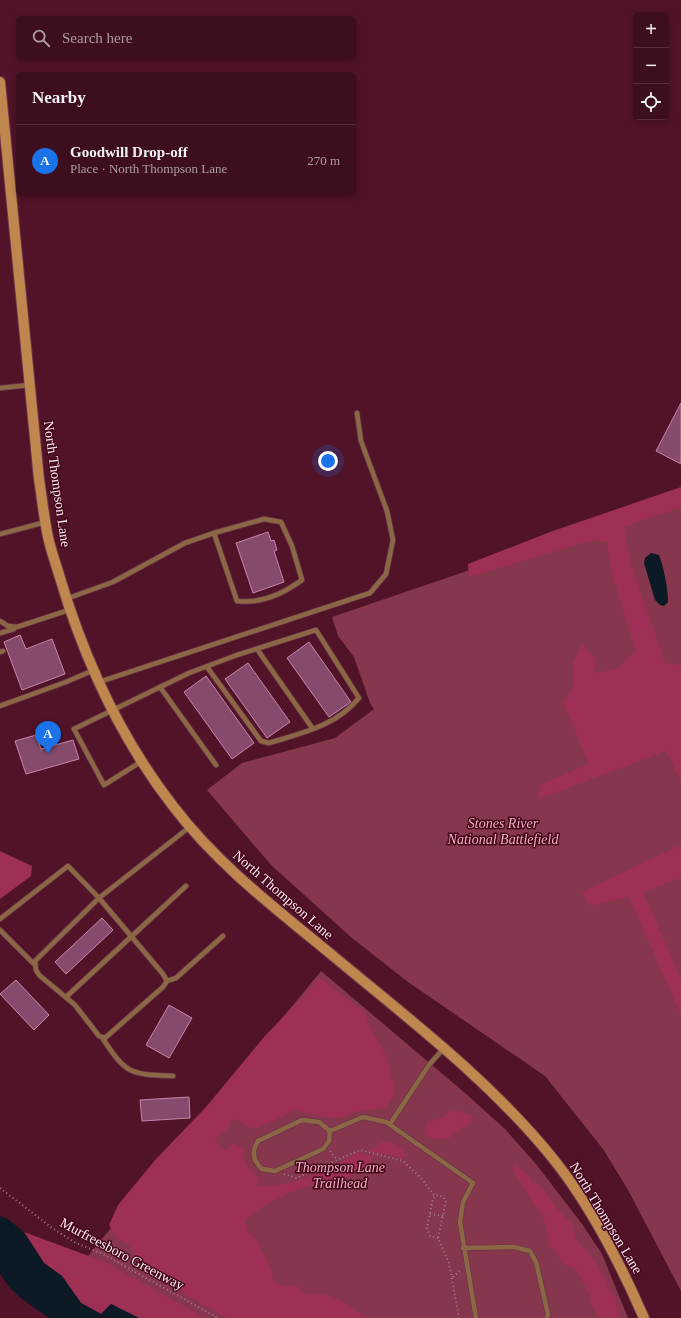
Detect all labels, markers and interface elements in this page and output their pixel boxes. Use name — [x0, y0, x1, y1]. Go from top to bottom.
map controls — [633, 12, 669, 120]
button: + — [633, 12, 669, 48]
search box — [16, 16, 356, 60]
icon: search — [30, 27, 52, 49]
text: Search here — [62, 30, 132, 46]
button: − — [633, 48, 669, 84]
button: locate — [633, 84, 669, 120]
text: Nearby — [32, 88, 86, 107]
text: Goodwill Drop-off — [70, 144, 188, 160]
text: A — [40, 153, 50, 168]
text: 270 m — [307, 153, 340, 168]
text: Place · North Thompson Lane — [70, 161, 227, 176]
street label: North Thompson Lane — [41, 420, 73, 548]
your location — [318, 451, 338, 471]
pin: A — [35, 721, 61, 754]
park label: Stones River National Battlefield — [447, 816, 559, 847]
street label: North Thompson Lane — [230, 848, 336, 942]
park label: Thompson Lane Trailhead — [295, 1160, 385, 1191]
street label: North Thompson Lane — [567, 1160, 645, 1276]
street label: Murfreesboro Greenway — [58, 1215, 186, 1293]

